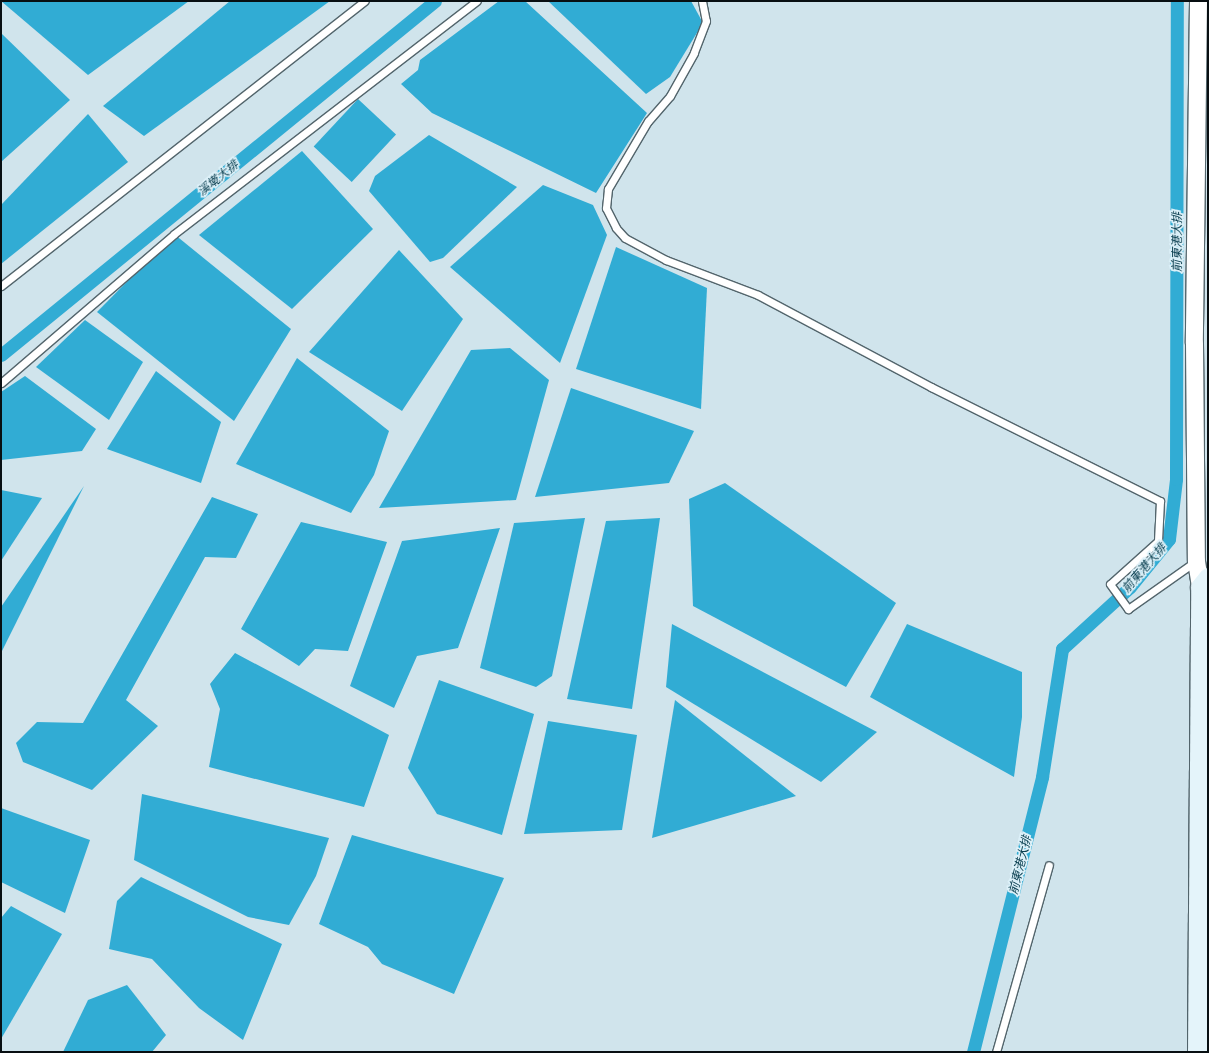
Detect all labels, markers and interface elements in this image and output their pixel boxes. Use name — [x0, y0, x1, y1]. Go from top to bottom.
water label: 溪墘大排 — [195, 157, 241, 199]
water label: 前東港大排 — [1170, 212, 1184, 272]
water label: 前東港大排 — [1119, 541, 1169, 595]
water label: 前東港大排 — [1006, 834, 1034, 896]

